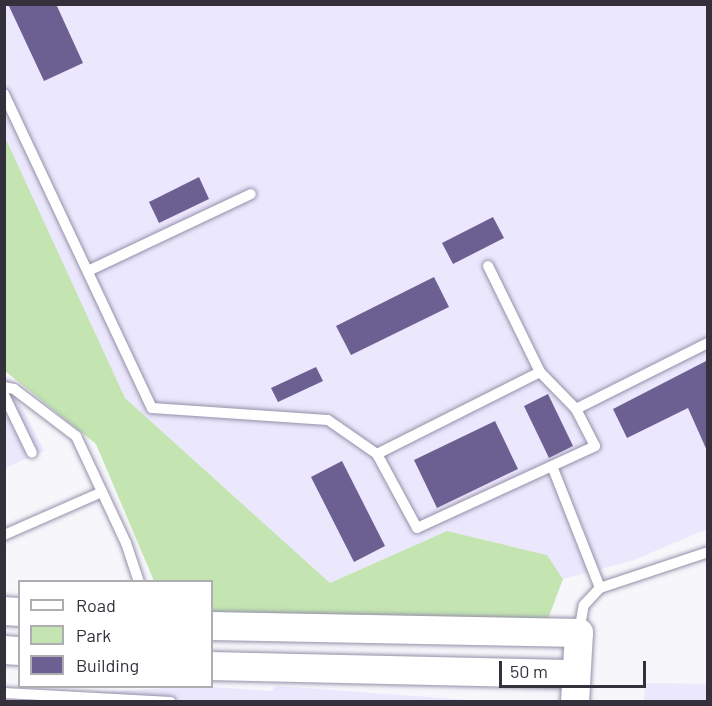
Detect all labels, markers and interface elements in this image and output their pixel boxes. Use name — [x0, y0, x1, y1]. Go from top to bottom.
legend — [18, 580, 213, 688]
text: Road — [76, 594, 116, 616]
text: Park — [76, 624, 111, 646]
scale bar — [502, 649, 649, 687]
text: Building — [76, 654, 139, 676]
text: 50 m — [510, 660, 548, 682]

